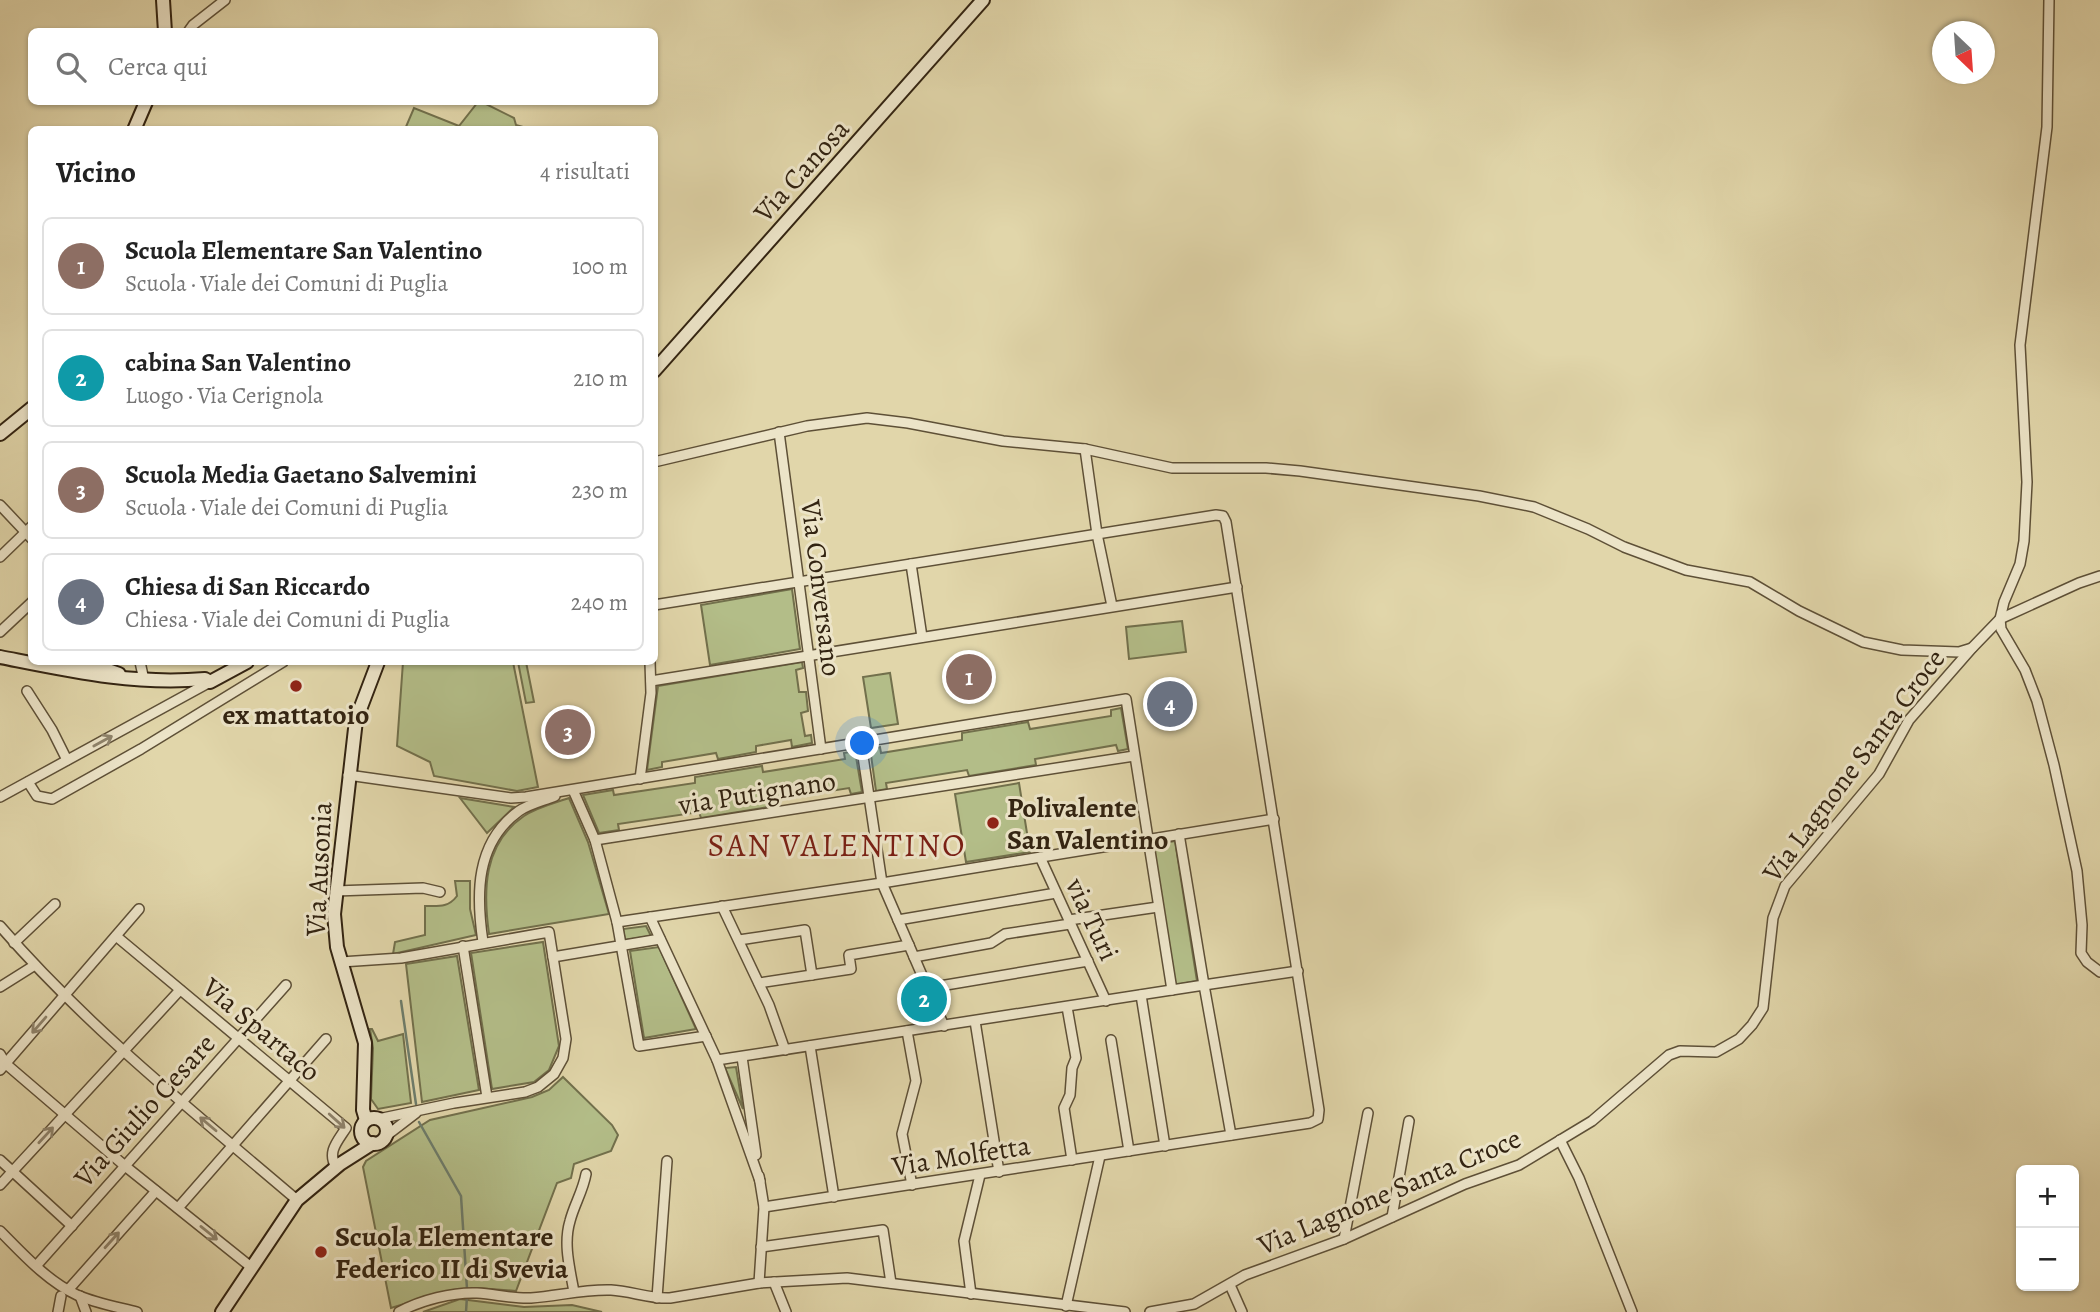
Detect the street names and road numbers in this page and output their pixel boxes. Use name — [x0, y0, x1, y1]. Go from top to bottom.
street label: Via Canosa — [745, 111, 858, 231]
street label: Via Conversano — [791, 497, 851, 678]
street label: Via Lagnone Santa Croce — [1753, 641, 1954, 891]
street label: via Putignano — [675, 762, 838, 824]
street label: Via Ausonia — [296, 801, 342, 938]
street label: via Turi — [1056, 871, 1128, 967]
street label: Via Spartaco — [193, 968, 329, 1090]
street label: Via Giulio Cesare — [65, 1026, 224, 1196]
street label: Via Lagnone Santa Croce — [1251, 1119, 1527, 1265]
street label: Via Molfetta — [888, 1126, 1033, 1186]

